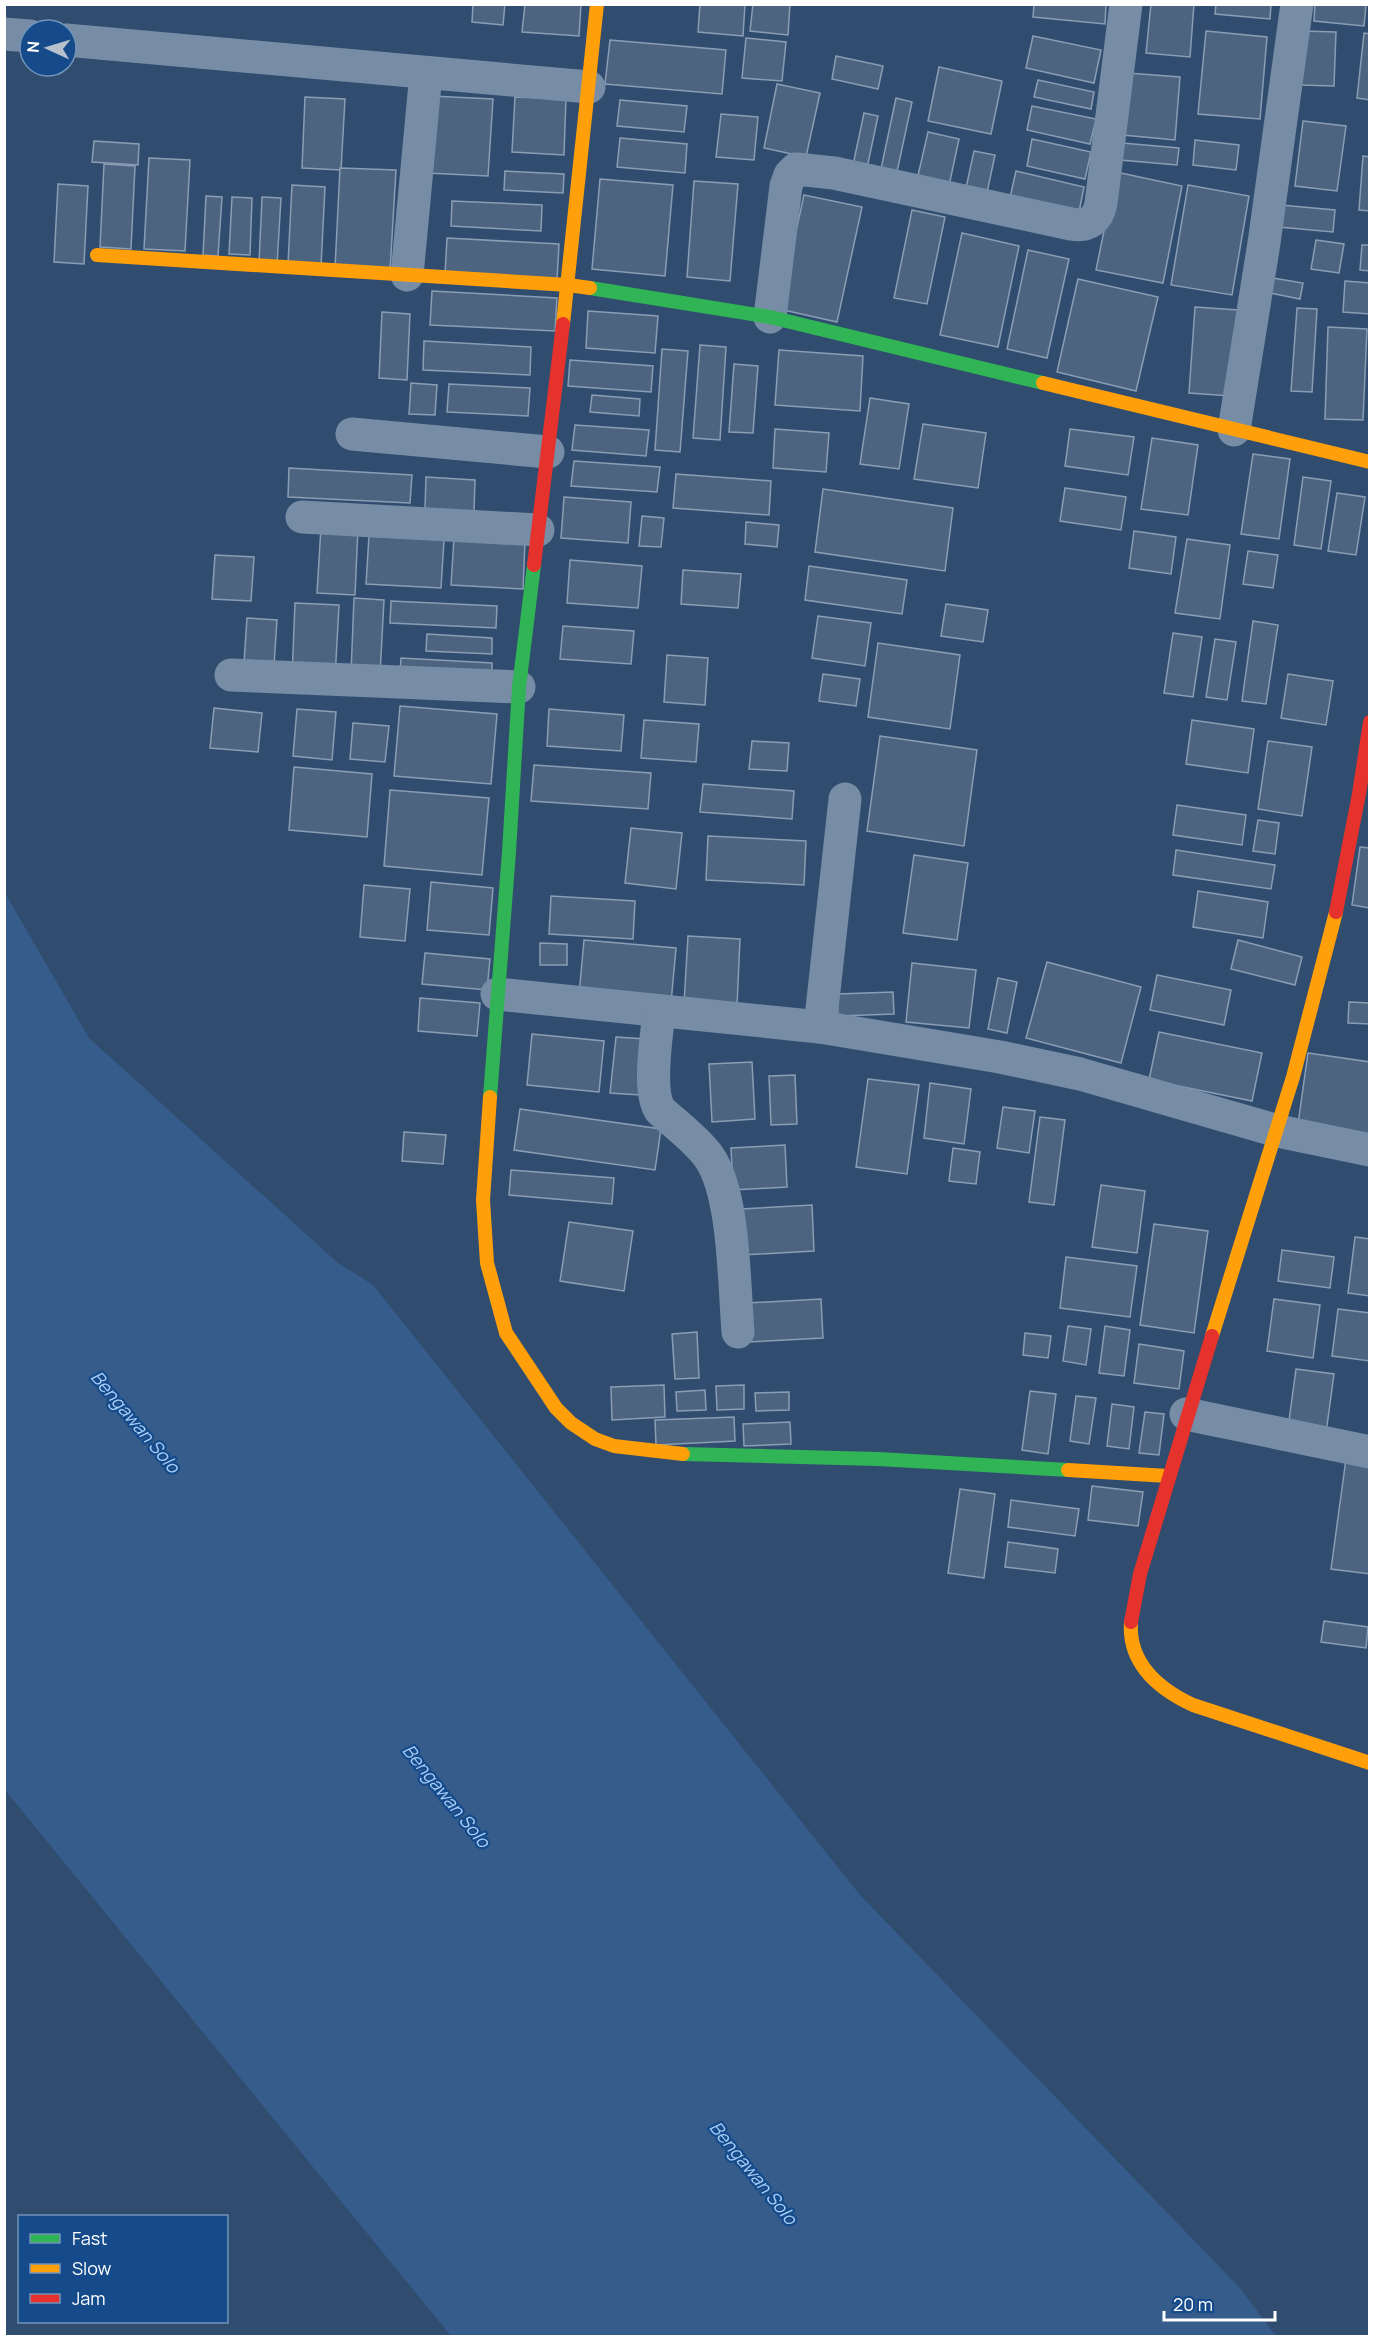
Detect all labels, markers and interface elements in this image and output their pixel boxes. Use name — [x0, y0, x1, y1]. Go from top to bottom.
north arrow — [18, 18, 78, 78]
text: N — [22, 40, 44, 53]
water label: Bengawan Solo — [86, 1365, 186, 1479]
water label: Bengawan Solo — [398, 1739, 497, 1853]
water label: Bengawan Solo — [705, 2116, 804, 2230]
legend — [18, 2215, 228, 2323]
text: Fast — [72, 2226, 107, 2250]
text: Slow — [72, 2256, 112, 2280]
scale bar — [1164, 2284, 1275, 2322]
text: Jam — [72, 2286, 106, 2310]
text: 20 m — [1173, 2292, 1213, 2316]

